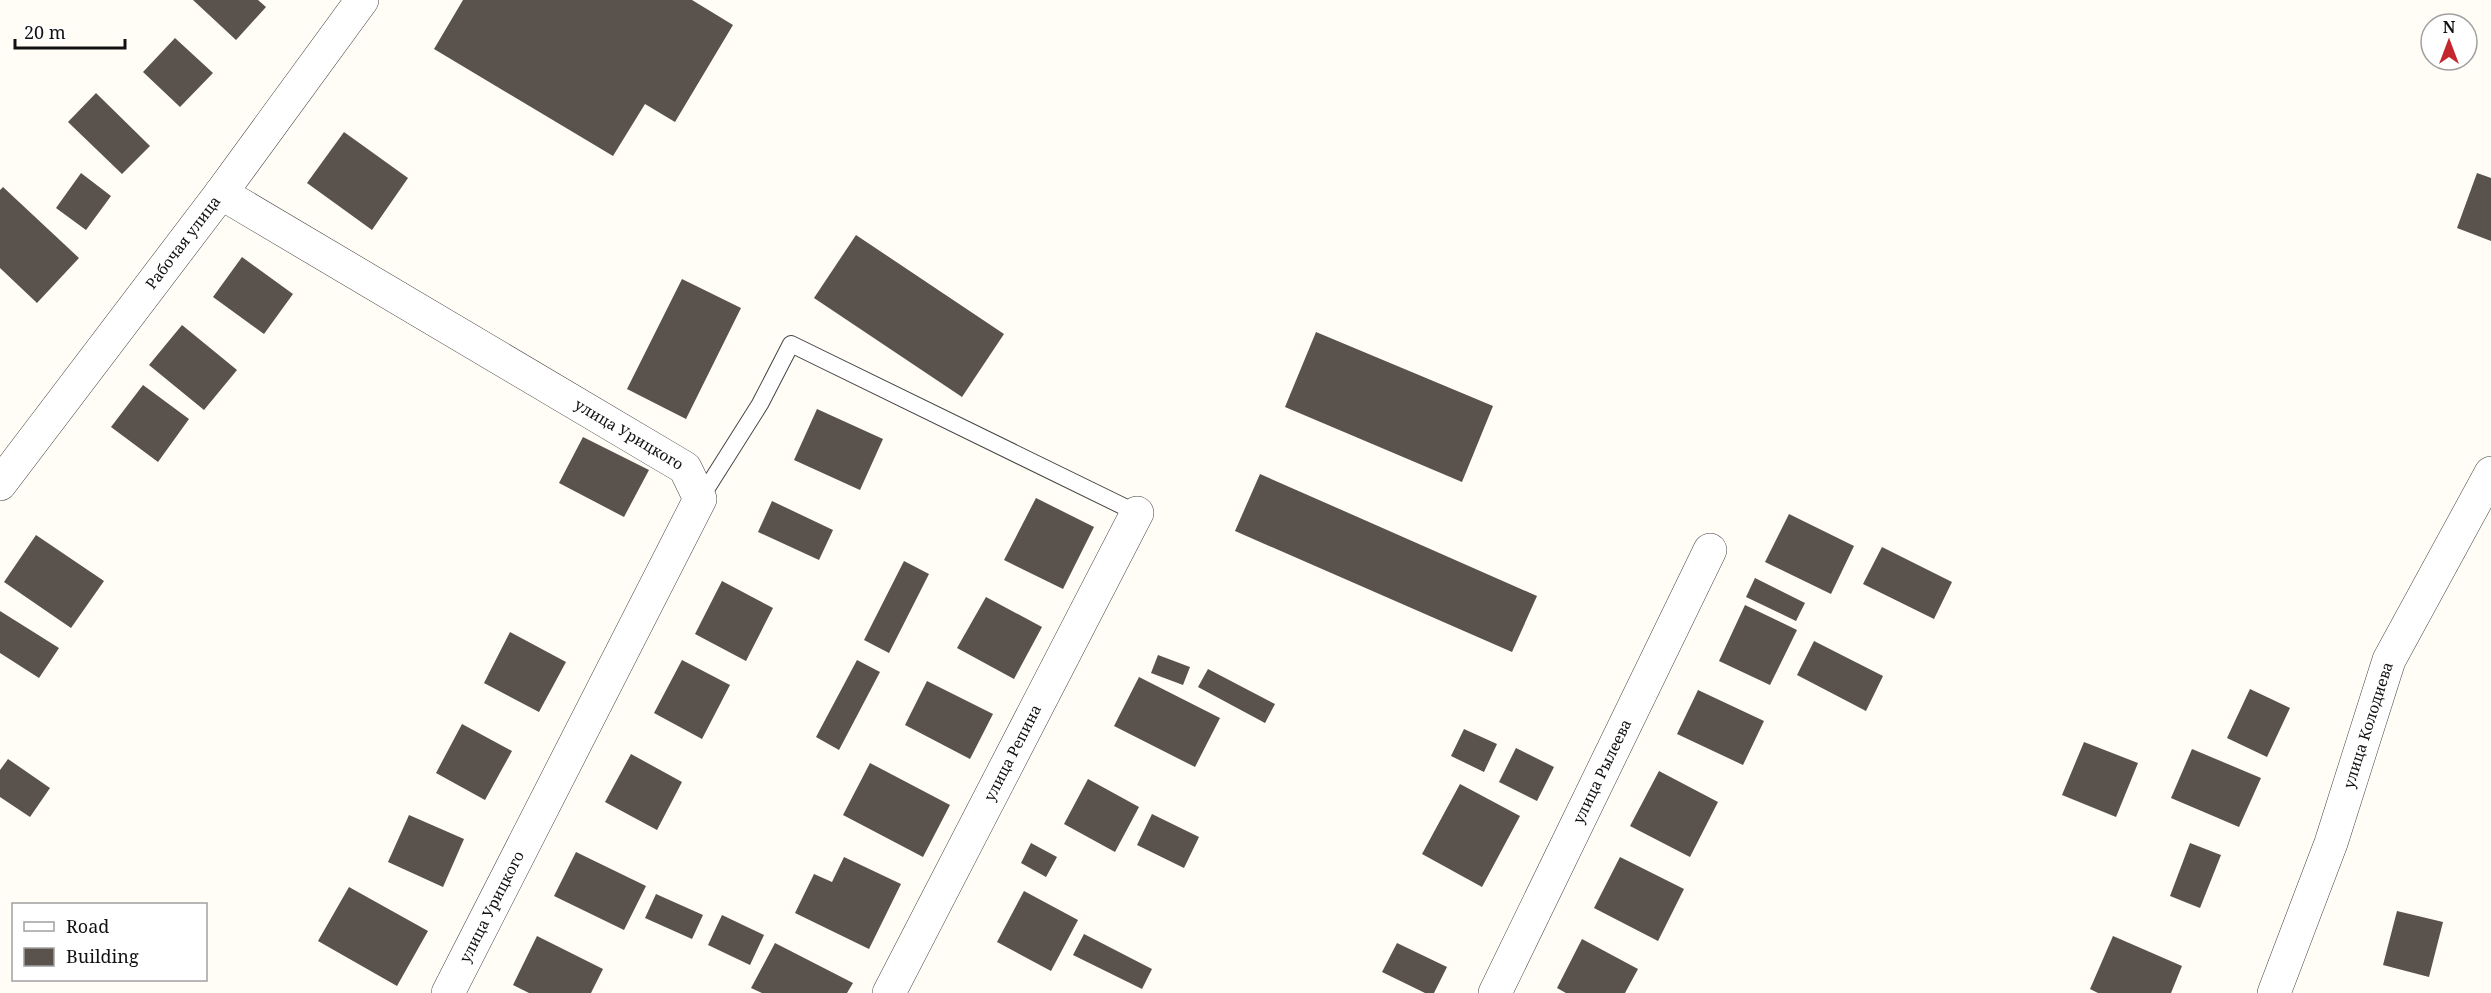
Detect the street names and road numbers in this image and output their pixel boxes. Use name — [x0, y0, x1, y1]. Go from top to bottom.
street label: Рабочая улица — [141, 191, 224, 293]
street label: улица Урицкого — [571, 394, 687, 474]
street label: улица Колодиева — [2338, 659, 2397, 791]
street label: улица Репина — [979, 701, 1045, 804]
street label: улица Рылеева — [1568, 716, 1635, 827]
street label: улица Урицкого — [454, 847, 528, 966]

